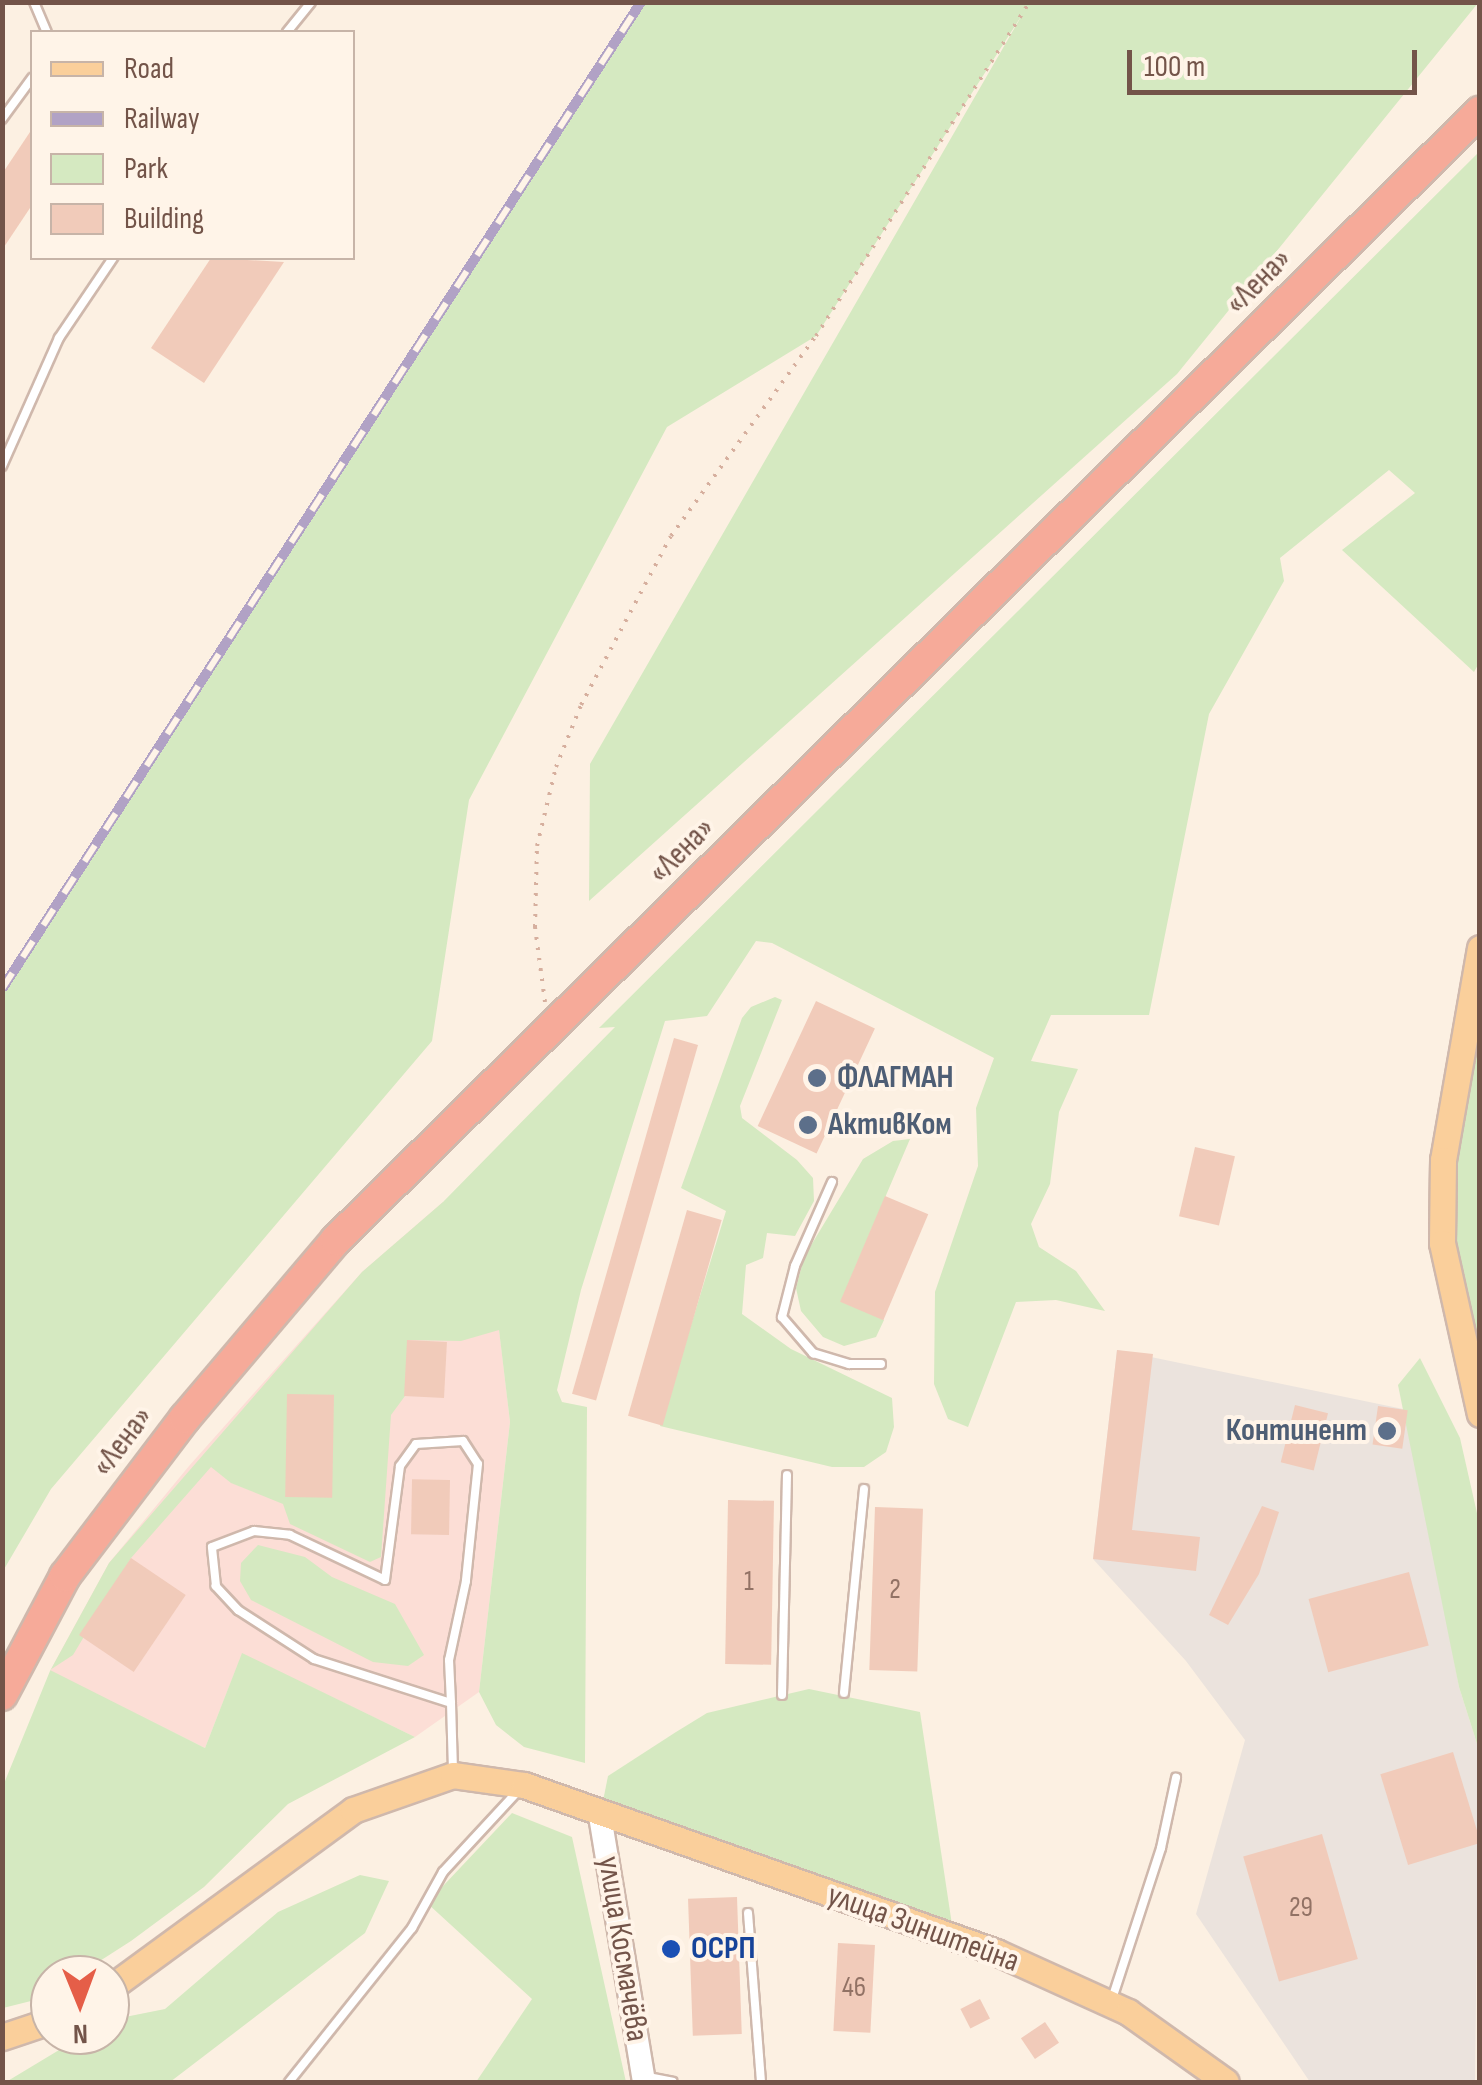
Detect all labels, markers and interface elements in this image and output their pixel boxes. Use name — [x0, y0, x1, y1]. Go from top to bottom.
legend — [30, 30, 355, 260]
scale bar — [1132, 30, 1422, 92]
text: 100 m — [1144, 49, 1205, 85]
text: Road — [124, 51, 174, 87]
text: Railway — [124, 101, 200, 137]
text: Park — [124, 151, 168, 187]
text: Building — [124, 201, 204, 237]
street label: «Лена» — [1218, 241, 1300, 323]
street label: «Лена» — [641, 810, 723, 892]
place label: ФЛАГМАН — [837, 1059, 954, 1097]
marker: ФЛАГМАН — [806, 1067, 828, 1089]
place label: АктивКом — [828, 1106, 952, 1144]
marker: АктивКом — [797, 1114, 819, 1136]
street label: «Лена» — [84, 1399, 162, 1485]
place label: Континент — [1226, 1412, 1367, 1450]
marker: Континент — [1376, 1420, 1398, 1442]
house number: 1 — [744, 1565, 754, 1599]
house number: 2 — [889, 1573, 901, 1607]
street label: улица Космачёва — [588, 1854, 656, 2044]
street label: улица Зинштейна — [822, 1877, 1024, 1981]
house number: 29 — [1289, 1891, 1313, 1925]
place label: ОСРП — [691, 1930, 755, 1968]
marker: ОСРП — [660, 1938, 682, 1960]
north arrow — [30, 1955, 130, 2055]
house number: 46 — [842, 1971, 866, 2005]
text: N — [73, 2017, 88, 2050]

